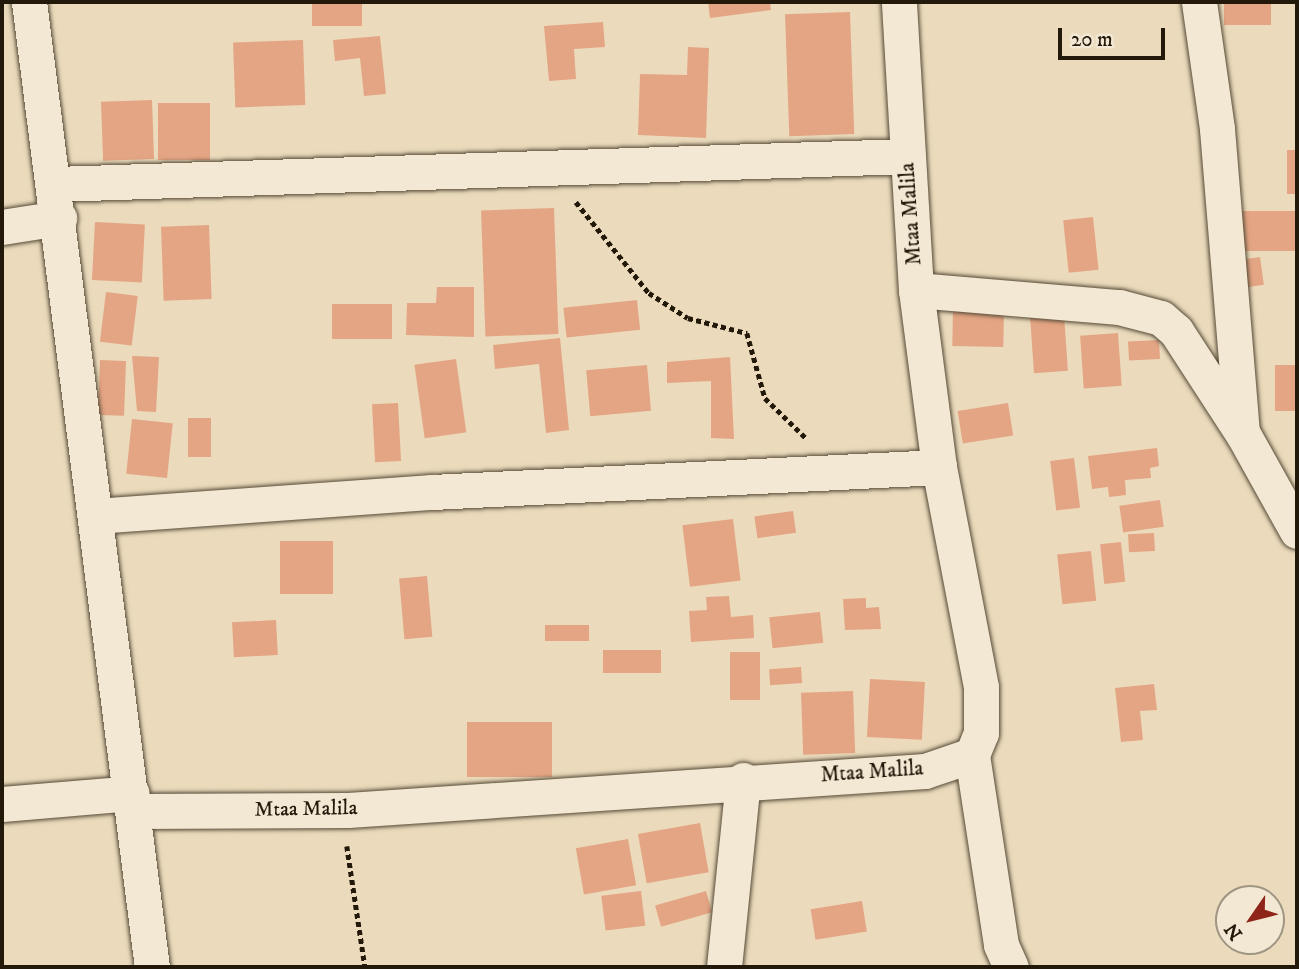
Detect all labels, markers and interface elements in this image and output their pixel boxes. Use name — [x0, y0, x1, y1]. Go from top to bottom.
scale bar — [1061, 14, 1168, 58]
text: 20 m — [1071, 27, 1113, 53]
street label: Mtaa Malila — [895, 162, 927, 266]
street label: Mtaa Malila — [820, 756, 924, 788]
street label: Mtaa Malila — [254, 796, 358, 822]
north arrow — [1215, 885, 1285, 955]
text: N — [1220, 918, 1248, 944]

